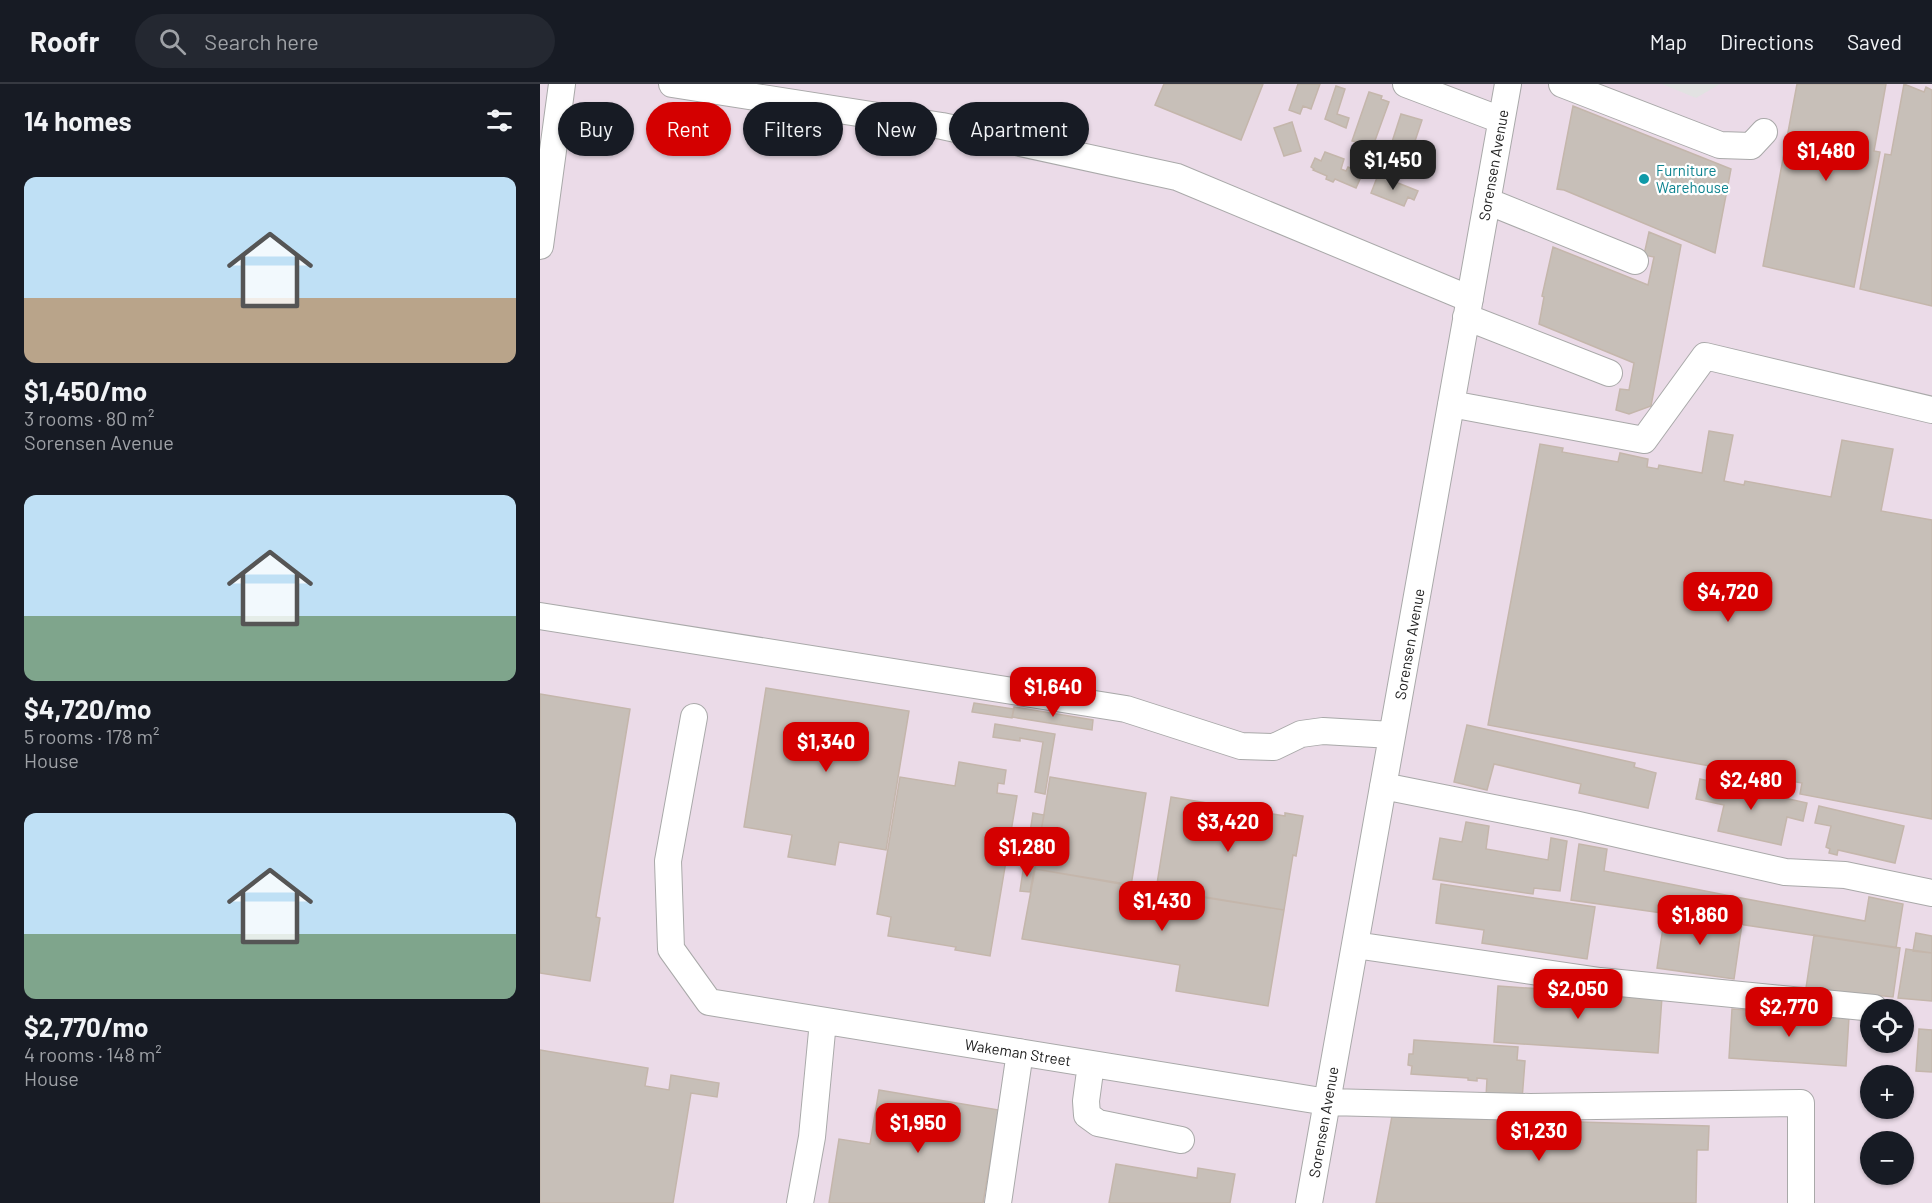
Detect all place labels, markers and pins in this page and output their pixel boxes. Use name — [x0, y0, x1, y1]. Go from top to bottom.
pin: $1,480 — [1777, 131, 1875, 182]
pin: $1,450 — [1344, 140, 1442, 191]
place label: Furniture Warehouse — [1656, 161, 1729, 196]
marker: Furniture Warehouse — [1637, 172, 1651, 186]
pin: $4,720 — [1679, 572, 1777, 623]
pin: $1,640 — [1004, 667, 1102, 718]
pin: $1,340 — [777, 722, 875, 773]
pin: $2,480 — [1702, 760, 1800, 811]
pin: $3,420 — [1179, 802, 1277, 853]
pin: $1,280 — [978, 827, 1076, 878]
pin: $1,430 — [1113, 881, 1211, 932]
pin: $1,860 — [1651, 895, 1749, 946]
pin: $2,050 — [1529, 969, 1627, 1020]
pin: $2,770 — [1740, 987, 1838, 1038]
pin: $1,950 — [869, 1103, 967, 1154]
pin: $1,230 — [1490, 1111, 1588, 1162]

